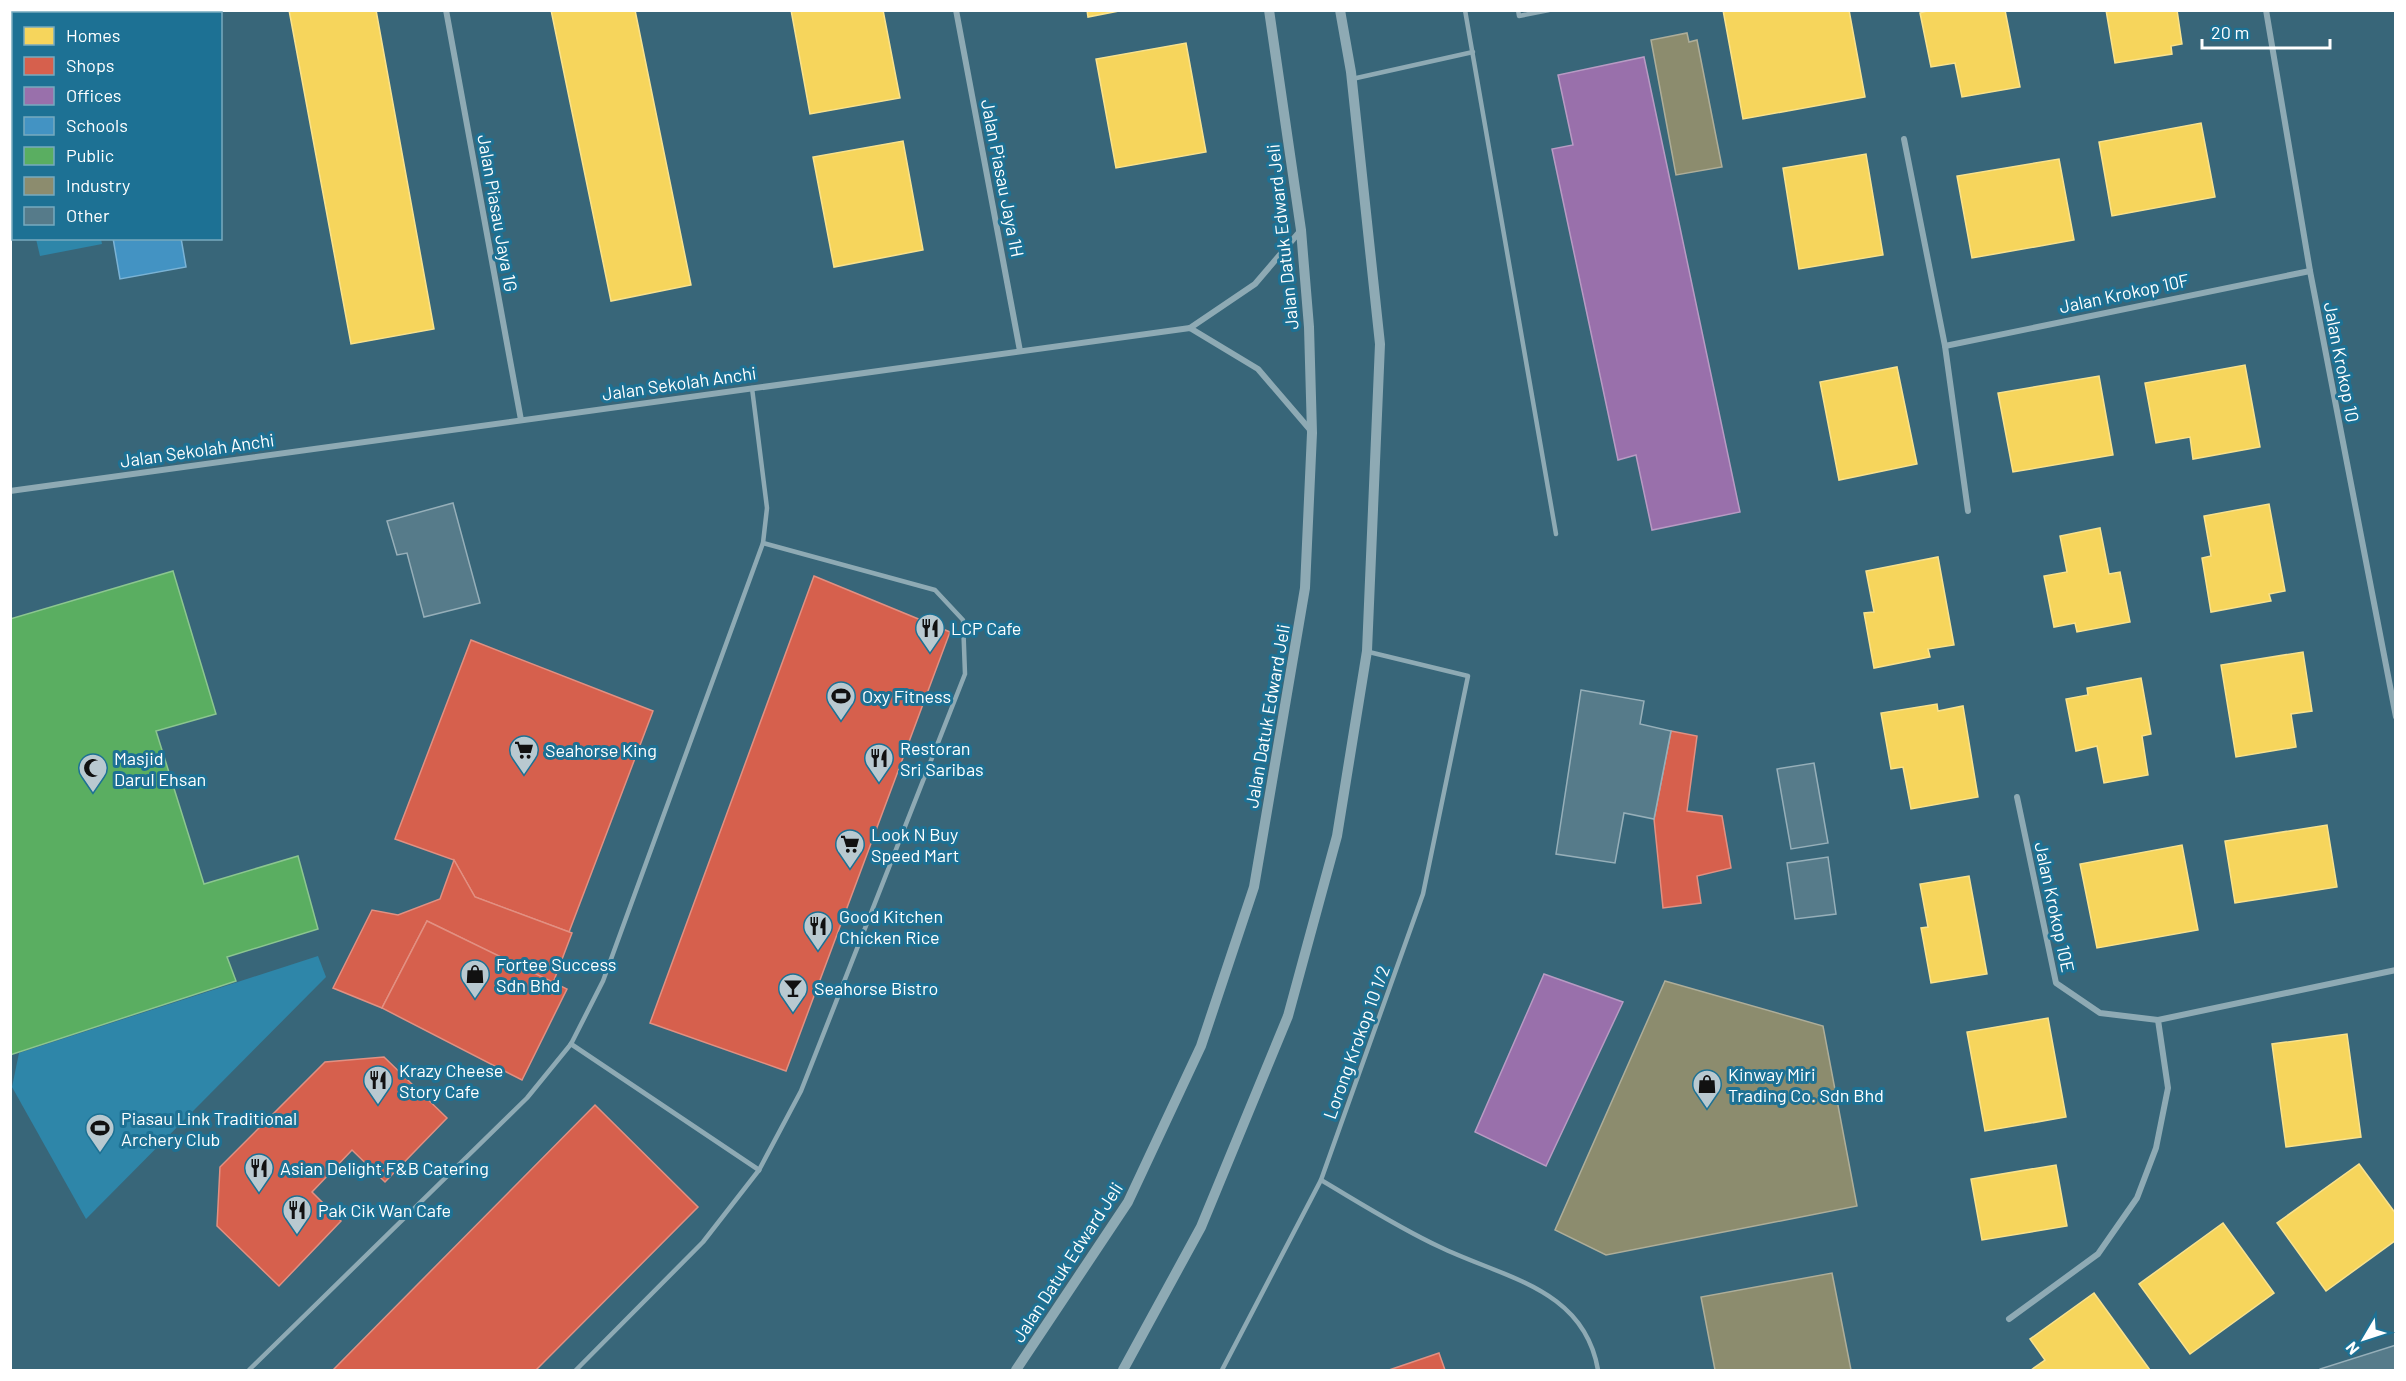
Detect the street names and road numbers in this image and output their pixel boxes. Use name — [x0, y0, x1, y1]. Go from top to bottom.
street label: Jalan Piasau Jaya 1H — [977, 97, 1029, 259]
street label: Jalan Piasau Jaya 1G — [473, 133, 523, 293]
street label: Jalan Datuk Edward Jeli — [1261, 143, 1303, 331]
street label: Jalan Krokop 10F — [2057, 268, 2191, 318]
street label: Jalan Krokop 10 — [2320, 300, 2364, 424]
street label: Jalan Sekolah Anchi — [600, 361, 758, 405]
street label: Jalan Sekolah Anchi — [118, 428, 276, 472]
street label: Jalan Datuk Edward Jeli — [1240, 622, 1294, 810]
street label: Jalan Krokop 10E — [2030, 840, 2080, 974]
street label: Lorong Krokop 10 1/2 — [1318, 962, 1394, 1122]
street label: Jalan Datuk Edward Jeli — [1007, 1178, 1127, 1346]

